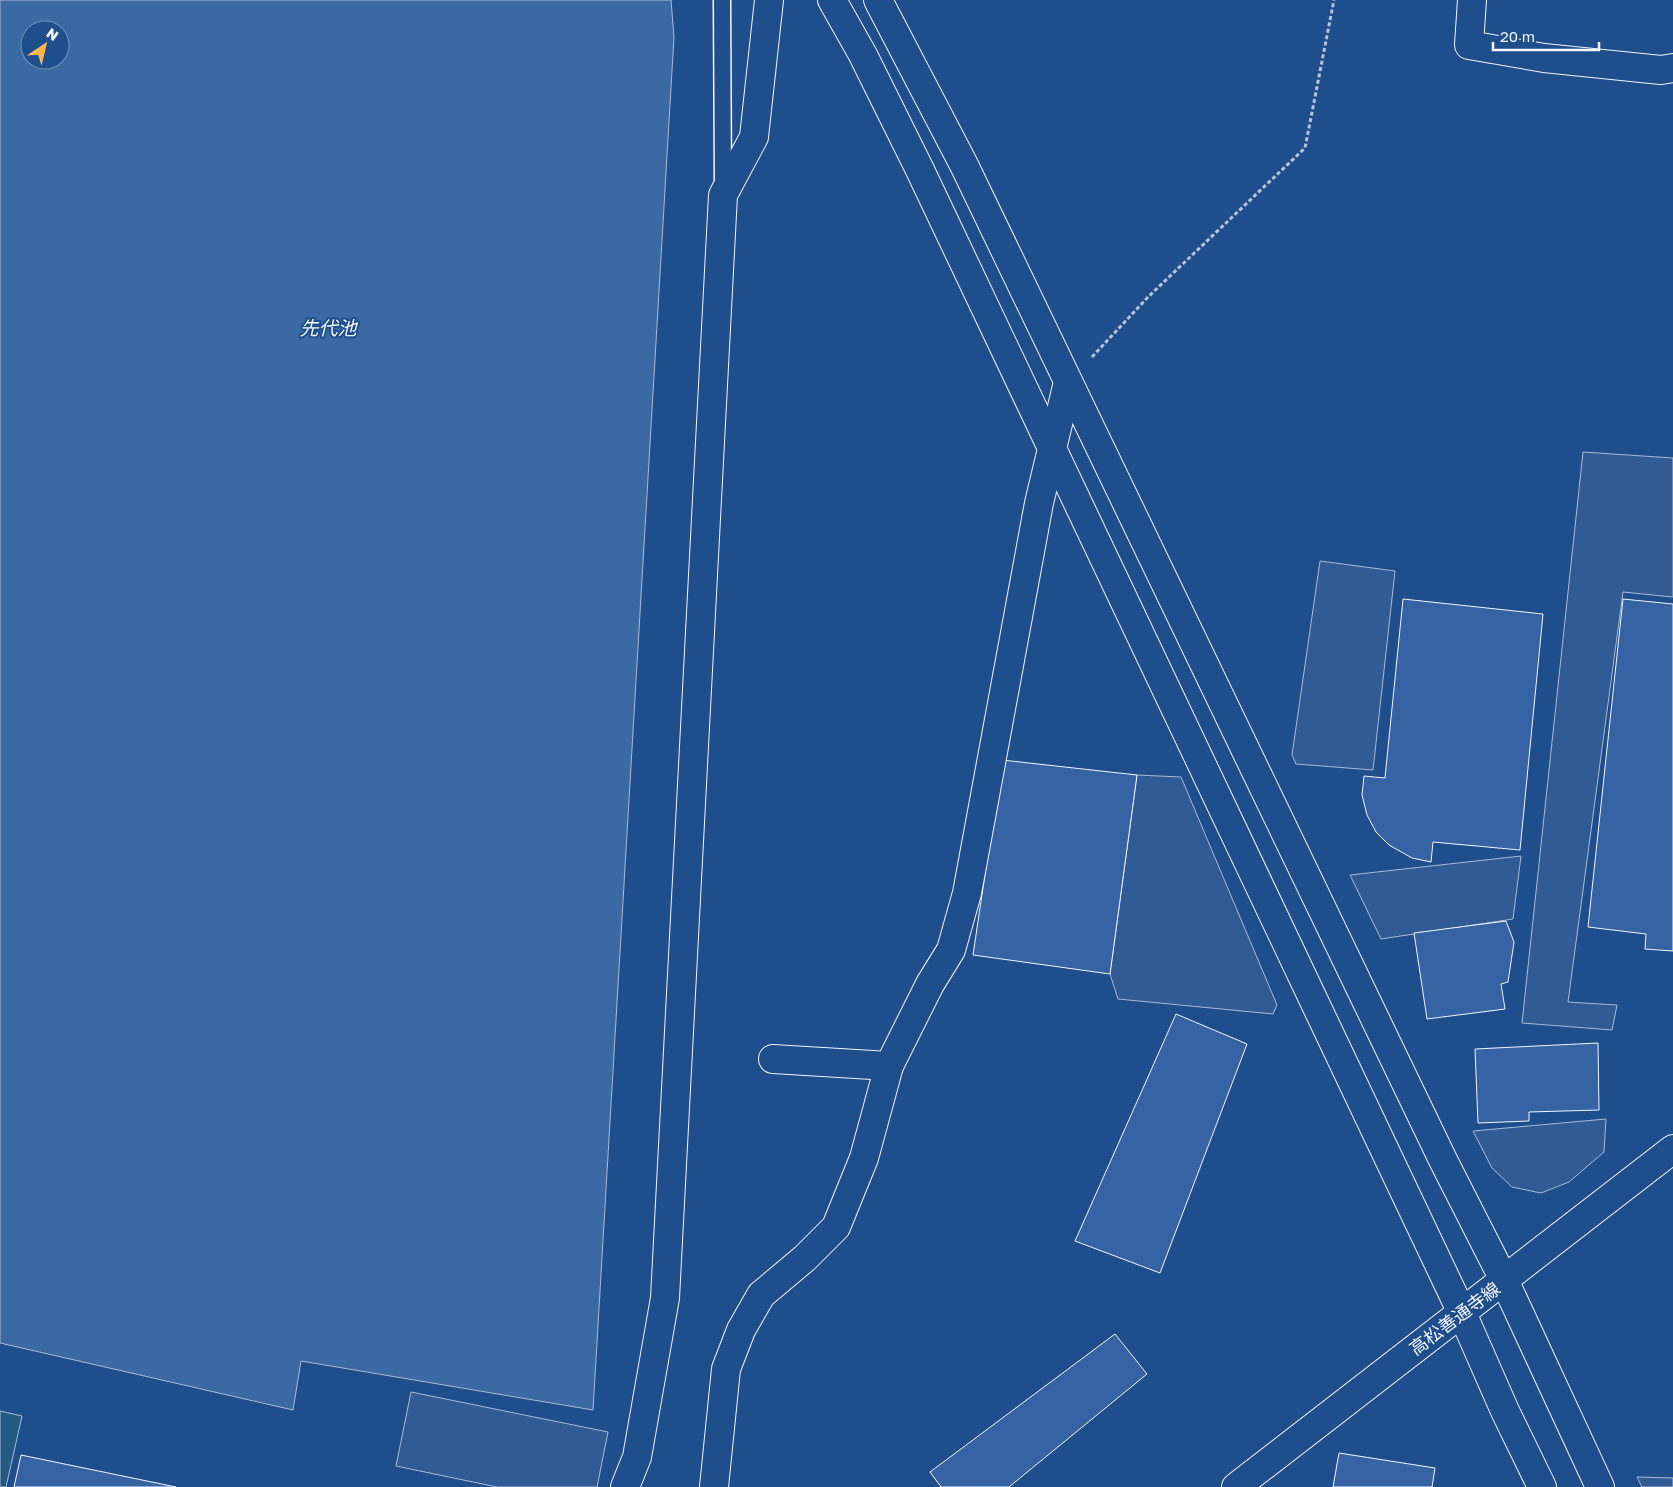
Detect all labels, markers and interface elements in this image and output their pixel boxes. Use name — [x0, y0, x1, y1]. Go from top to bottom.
north arrow — [20, 20, 70, 70]
scale bar — [1493, 20, 1599, 52]
text: N — [44, 24, 62, 44]
text: 20 m — [1500, 27, 1535, 45]
water label: 先代池 — [299, 316, 358, 339]
street label: 高松善通寺線 — [1405, 1277, 1504, 1359]

